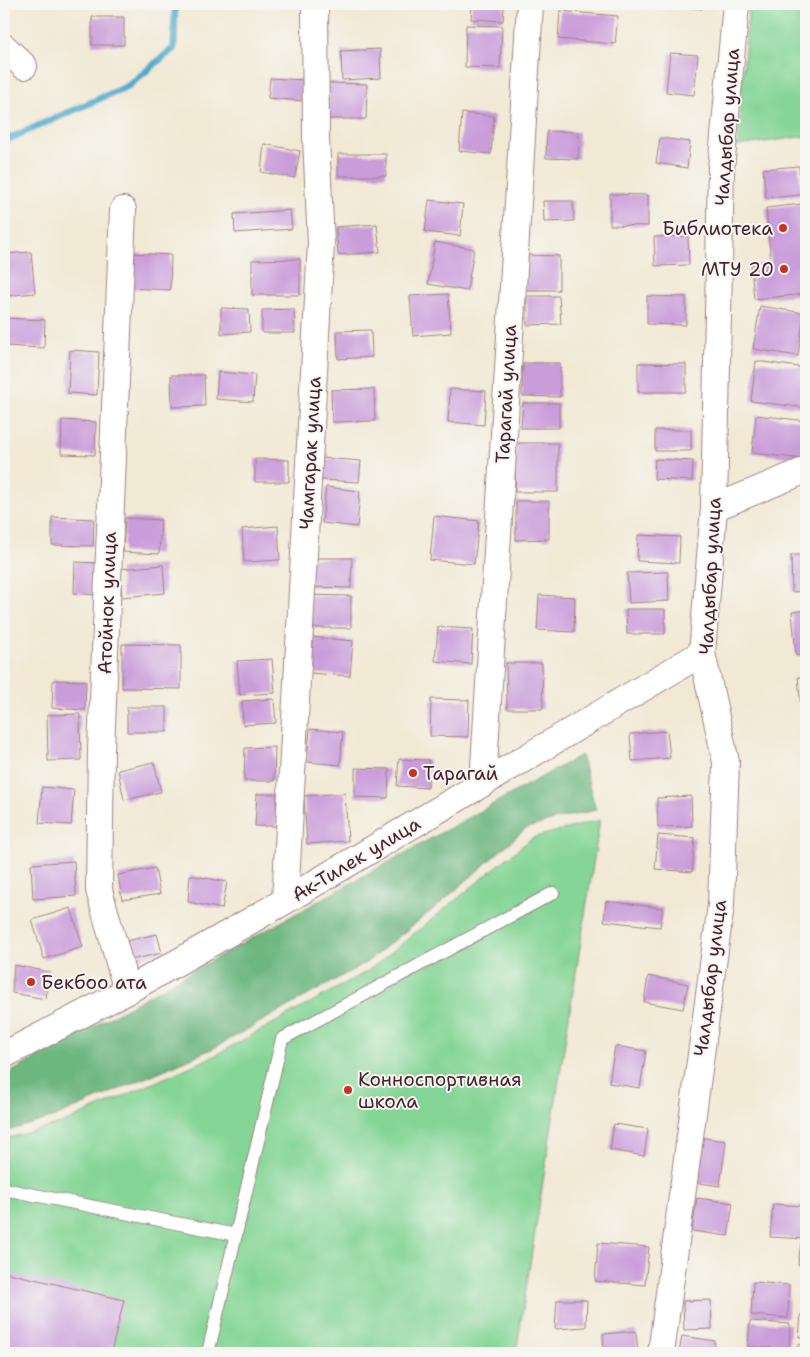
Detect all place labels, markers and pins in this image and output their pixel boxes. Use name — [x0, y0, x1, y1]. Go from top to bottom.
place label: Библиотека — [662, 216, 773, 241]
marker: Библиотека — [777, 222, 789, 234]
place label: МТУ 20 — [701, 257, 774, 282]
marker: МТУ 20 — [778, 263, 790, 275]
place label: Тарагай — [423, 761, 498, 786]
marker: Тарагай — [407, 767, 419, 779]
place label: Бекбоо ата — [41, 970, 147, 995]
marker: Бекбоо ата — [25, 976, 37, 988]
place label: Конноспортивная школа — [358, 1067, 522, 1114]
marker: Конноспортивная школа — [342, 1084, 354, 1096]

